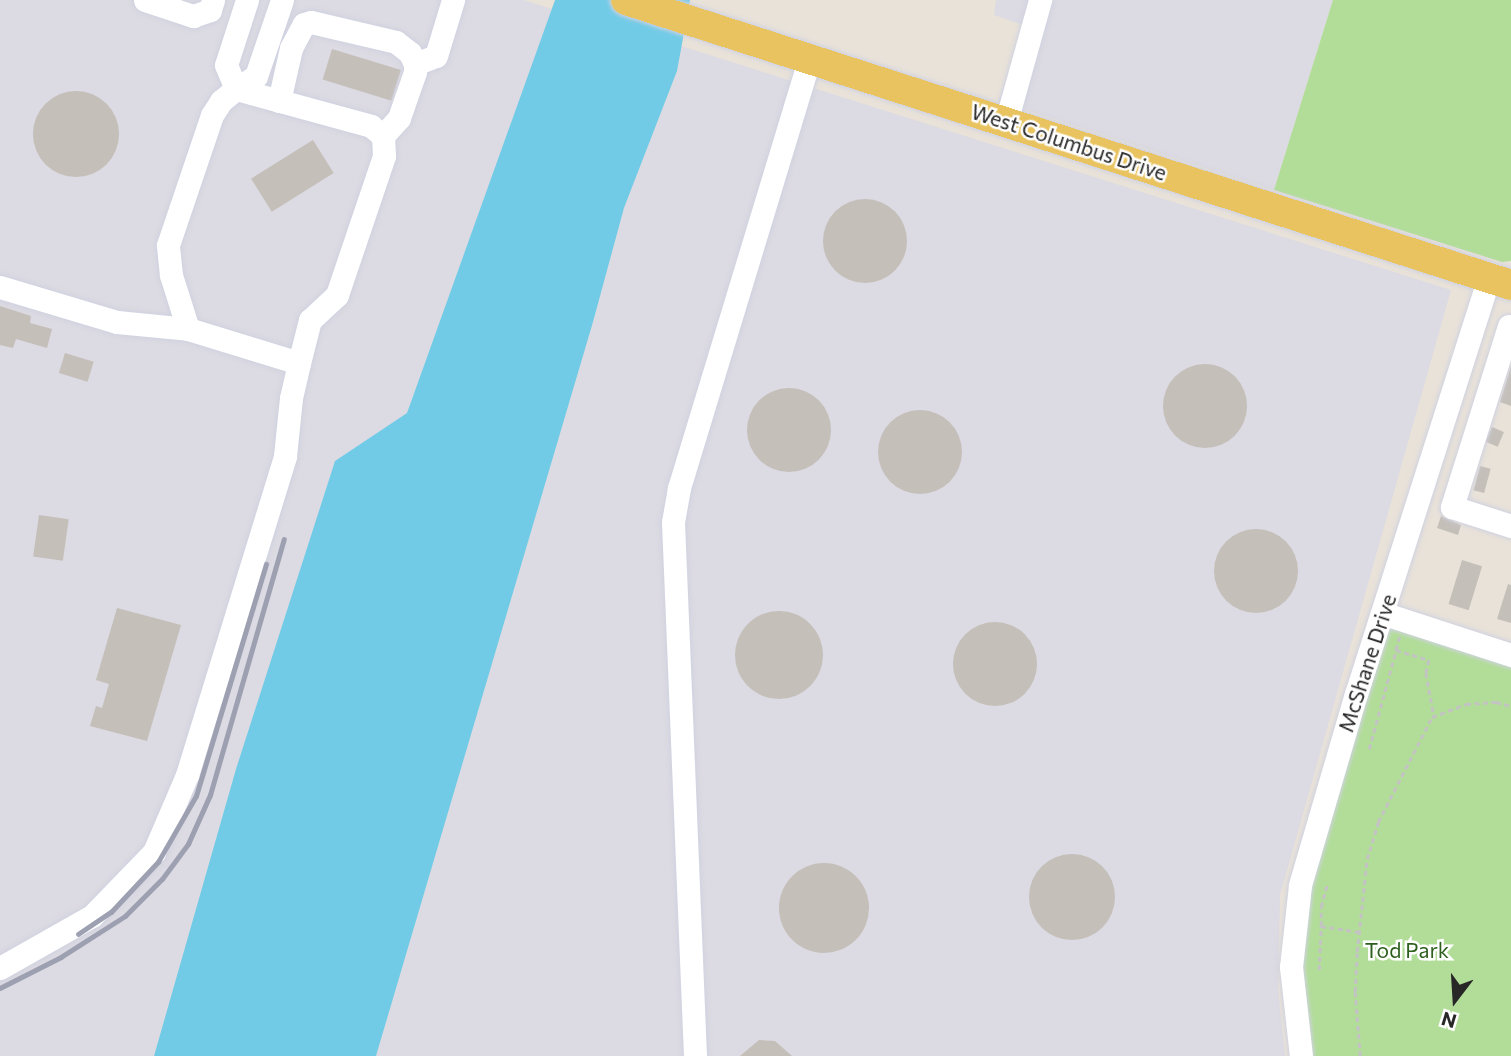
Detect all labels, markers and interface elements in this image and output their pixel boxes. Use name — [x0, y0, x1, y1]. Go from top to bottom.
street label: West Columbus Drive — [968, 99, 1170, 185]
street label: McShane Drive — [1333, 591, 1401, 735]
park label: Tod Park — [1365, 937, 1449, 963]
north arrow — [1420, 965, 1490, 1035]
text: N — [1439, 1007, 1459, 1034]

